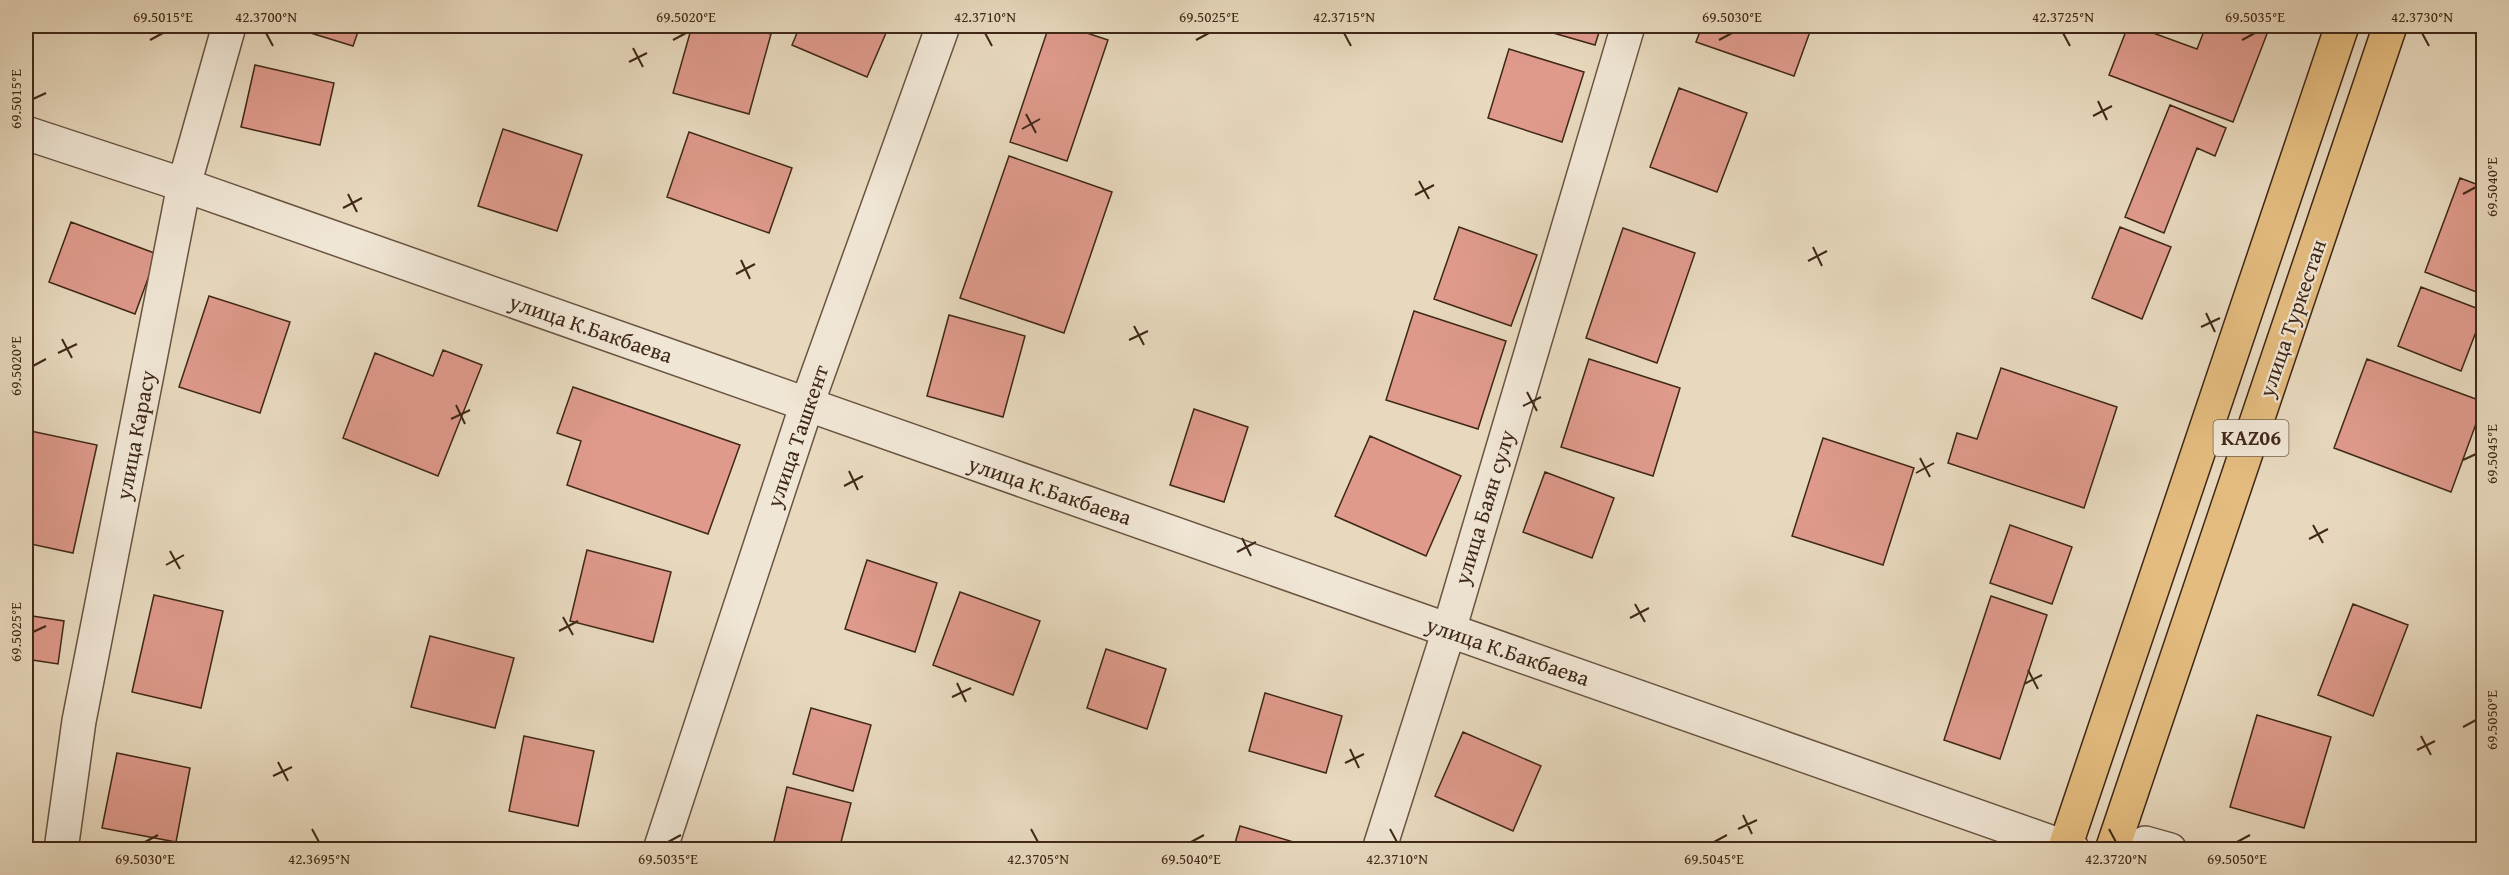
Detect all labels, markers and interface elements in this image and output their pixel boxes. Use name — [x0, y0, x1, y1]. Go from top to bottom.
text: 69.5015°E — [133, 6, 193, 27]
text: 42.3700°N — [235, 6, 297, 27]
text: 69.5020°E — [656, 6, 716, 27]
text: 42.3710°N — [954, 6, 1016, 27]
text: 69.5025°E — [1179, 6, 1239, 27]
text: 42.3715°N — [1313, 6, 1375, 27]
text: 69.5030°E — [1702, 6, 1762, 27]
text: 42.3725°N — [2032, 6, 2094, 27]
text: 69.5035°E — [2225, 6, 2285, 27]
text: 42.3730°N — [2391, 6, 2453, 27]
text: 69.5015°E — [5, 69, 26, 129]
text: 69.5040°E — [2481, 157, 2502, 217]
street label: улица Туркестан — [2250, 235, 2334, 402]
street label: улица К.Бакбаева — [504, 285, 677, 371]
text: 69.5020°E — [5, 336, 26, 396]
street label: улица Ташкент — [757, 360, 836, 513]
street label: улица Карасу — [107, 367, 163, 504]
road number: KАZ06 — [2214, 420, 2288, 456]
text: 69.5045°E — [2481, 424, 2502, 484]
street label: улица Баян сулу — [1445, 426, 1523, 589]
street label: улица К.Бакбаева — [963, 447, 1136, 533]
text: 69.5025°E — [5, 602, 26, 662]
street label: улица К.Бакбаева — [1421, 608, 1594, 694]
text: 69.5050°E — [2481, 690, 2502, 750]
text: 69.5030°E — [115, 848, 175, 869]
text: 42.3695°N — [288, 848, 350, 869]
text: 69.5035°E — [638, 848, 698, 869]
text: 42.3705°N — [1007, 848, 1069, 869]
text: 69.5040°E — [1161, 848, 1221, 869]
text: 42.3710°N — [1366, 848, 1428, 869]
text: 69.5045°E — [1684, 848, 1744, 869]
text: 42.3720°N — [2085, 848, 2147, 869]
text: 69.5050°E — [2207, 848, 2267, 869]

